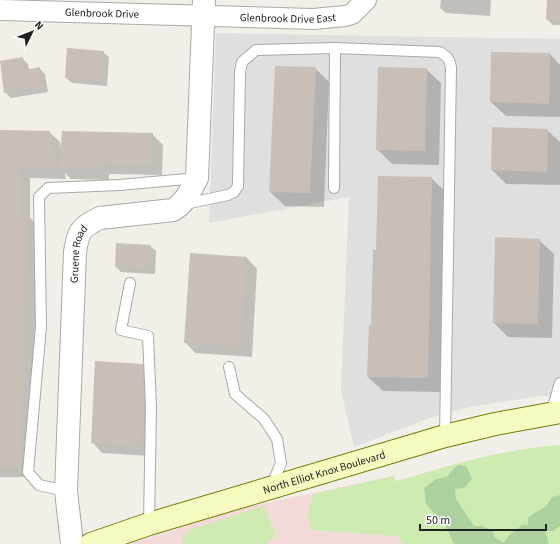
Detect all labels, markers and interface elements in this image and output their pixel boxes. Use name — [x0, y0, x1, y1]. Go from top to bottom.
street label: Glenbrook Drive — [65, 5, 140, 22]
street label: Glenbrook Drive East — [240, 10, 337, 27]
north arrow — [12, 12, 52, 52]
text: N — [31, 18, 47, 33]
street label: Gruene Road — [67, 222, 91, 283]
street label: North Elliot Knox Boulevard — [261, 447, 387, 498]
scale bar — [420, 506, 546, 532]
text: 50 m — [426, 512, 450, 529]

